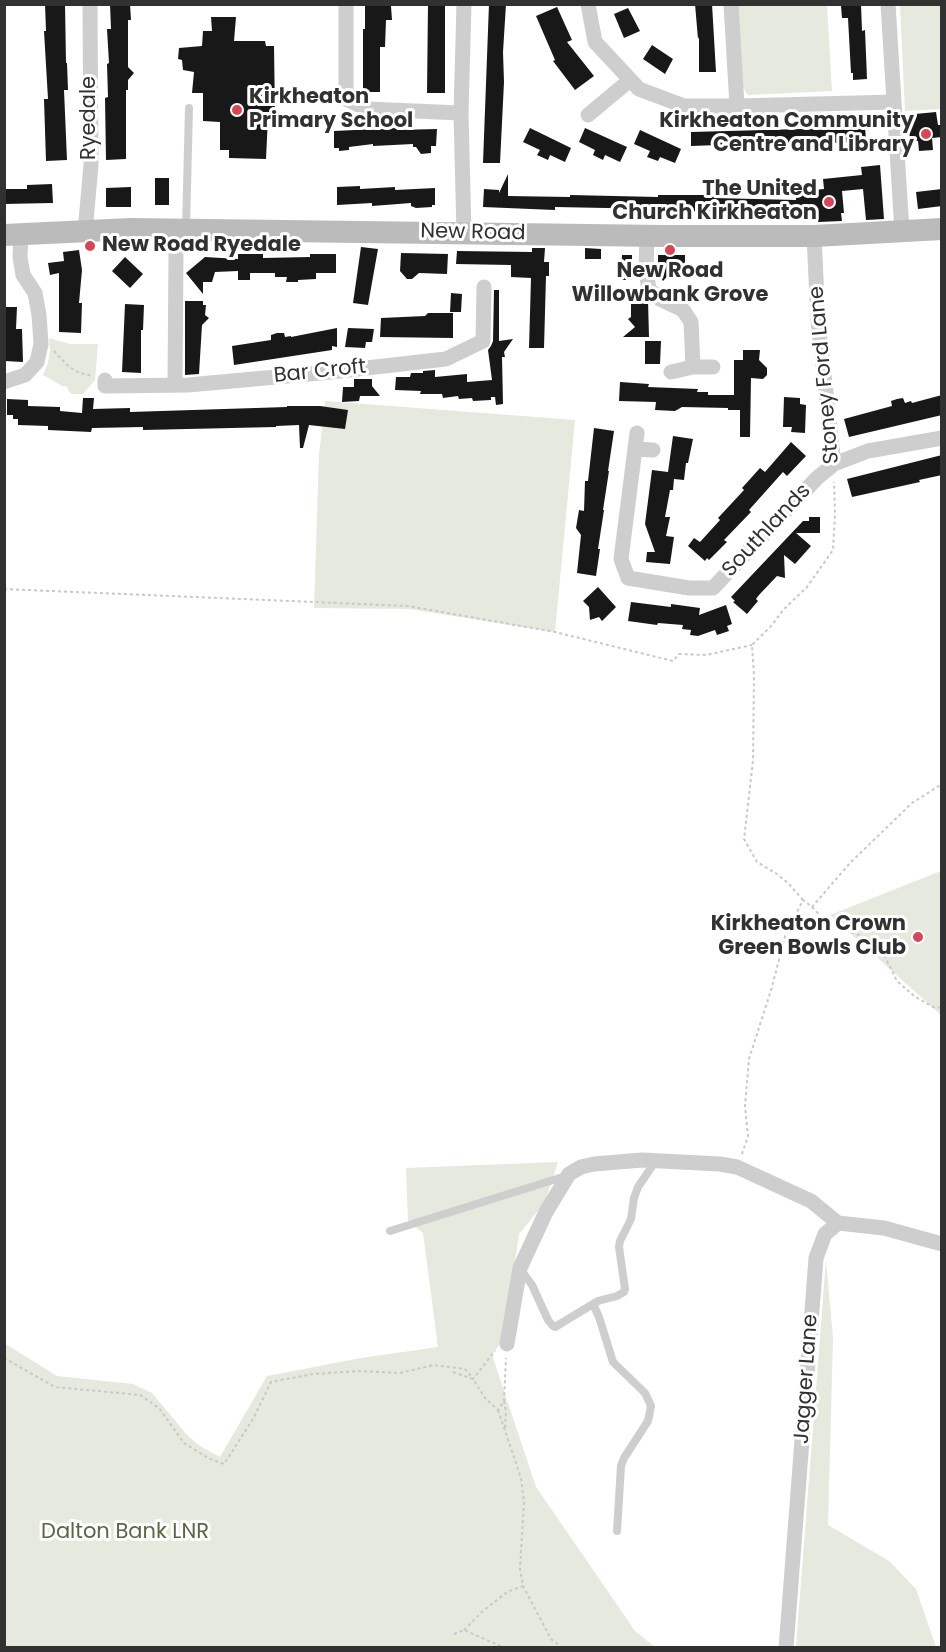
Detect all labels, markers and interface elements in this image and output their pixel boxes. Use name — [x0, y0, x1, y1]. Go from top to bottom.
street label: Ryedale — [77, 76, 103, 160]
place label: Kirkheaton Primary School — [249, 85, 413, 135]
marker: Kirkheaton Primary School — [230, 103, 244, 117]
place label: Kirkheaton Community Centre and Library — [659, 109, 914, 159]
marker: Kirkheaton Community Centre and Library — [919, 127, 933, 141]
place label: The United Church Kirkheaton — [612, 177, 817, 227]
marker: The United Church Kirkheaton — [822, 195, 836, 209]
street label: New Road — [420, 219, 526, 247]
place label: New Road Ryedale — [102, 233, 301, 259]
marker: New Road Ryedale — [83, 239, 97, 253]
marker: New Road Willowbank Grove — [663, 243, 677, 257]
place label: New Road Willowbank Grove — [572, 259, 768, 309]
street label: Stoney Ford Lane — [805, 285, 845, 465]
street label: Bar Croft — [273, 355, 367, 389]
street label: Southlands — [717, 479, 817, 583]
place label: Kirkheaton Crown Green Bowls Club — [711, 912, 906, 962]
marker: Kirkheaton Crown Green Bowls Club — [911, 930, 925, 944]
street label: Jagger Lane — [790, 1313, 824, 1445]
park label: Dalton Bank LNR — [41, 1520, 209, 1546]

